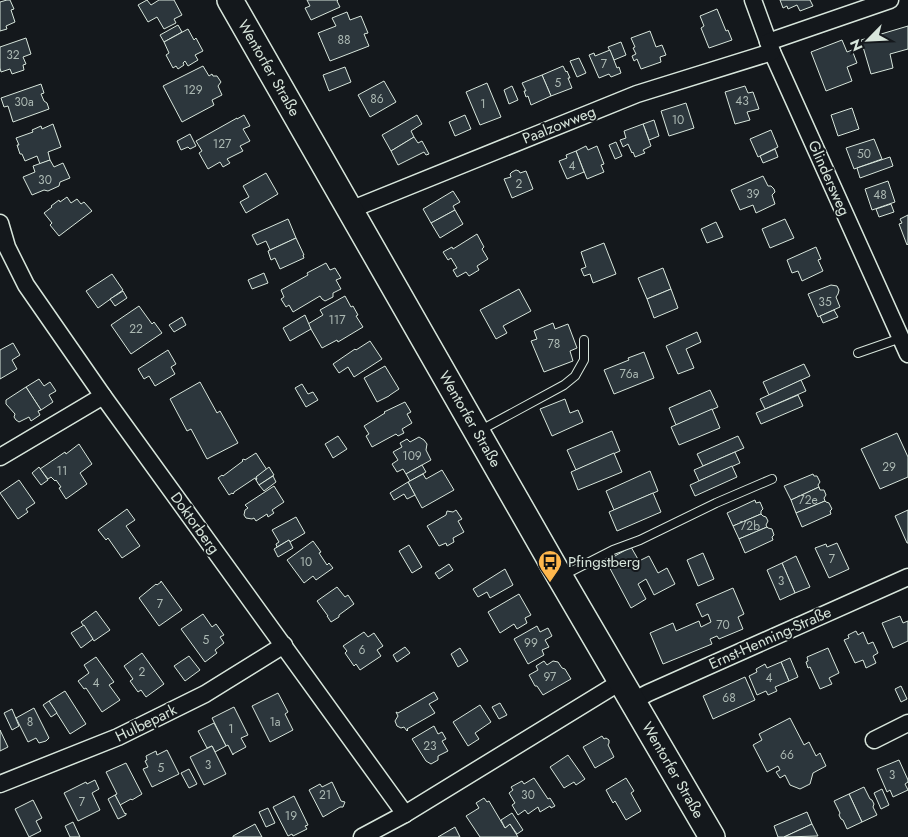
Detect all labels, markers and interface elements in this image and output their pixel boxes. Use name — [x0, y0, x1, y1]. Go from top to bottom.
north arrow — [843, 15, 893, 65]
street label: Wentorfer Straße — [232, 16, 306, 121]
house number: 88 — [337, 31, 351, 49]
text: N — [845, 36, 868, 54]
house number: 32 — [6, 46, 20, 64]
house number: 7 — [601, 55, 608, 73]
house number: 5 — [555, 74, 562, 92]
house number: 129 — [183, 81, 203, 99]
house number: 86 — [370, 90, 384, 108]
house number: 43 — [735, 92, 749, 110]
house number: 30a — [14, 93, 34, 111]
house number: 1 — [480, 95, 486, 113]
street label: Paalzowweg — [519, 100, 599, 150]
house number: 10 — [672, 111, 684, 129]
house number: 127 — [213, 135, 232, 153]
street label: Glindersweg — [803, 137, 855, 219]
house number: 50 — [857, 145, 871, 163]
house number: 4 — [569, 157, 576, 175]
house number: 30 — [38, 171, 52, 189]
house number: 2 — [516, 175, 523, 193]
house number: 39 — [746, 185, 760, 203]
house number: 48 — [873, 186, 887, 204]
house number: 35 — [818, 293, 832, 311]
house number: 117 — [328, 311, 346, 329]
house number: 22 — [129, 320, 143, 338]
house number: 78 — [548, 335, 560, 353]
house number: 76a — [620, 365, 639, 383]
street label: Wentorfer Straße — [433, 367, 507, 472]
house number: 109 — [402, 447, 422, 465]
house number: 29 — [882, 458, 896, 476]
house number: 11 — [57, 462, 67, 480]
street label: Doktorberg — [165, 488, 225, 558]
house number: 72e — [798, 491, 818, 509]
house number: 72b — [740, 517, 760, 535]
bus stop icon: Pfingstberg — [537, 549, 563, 583]
house number: 7 — [829, 550, 836, 568]
place label: Pfingstberg — [568, 551, 640, 573]
house number: 10 — [300, 553, 312, 571]
house number: 3 — [778, 572, 785, 590]
house number: 7 — [157, 595, 164, 613]
street label: Ernst-Henning-Straße — [705, 601, 835, 675]
house number: 70 — [716, 616, 730, 634]
house number: 5 — [203, 631, 210, 649]
house number: 99 — [524, 634, 538, 652]
house number: 6 — [359, 641, 366, 659]
house number: 2 — [139, 663, 146, 681]
house number: 97 — [544, 668, 557, 686]
house number: 4 — [766, 669, 773, 687]
house number: 4 — [93, 674, 100, 692]
house number: 68 — [722, 689, 736, 707]
street label: Hulbepark — [112, 699, 181, 747]
house number: 8 — [27, 713, 33, 731]
house number: 1a — [269, 713, 281, 731]
street label: Wentorfer Straße — [636, 718, 710, 823]
house number: 1 — [228, 720, 234, 738]
house number: 23 — [423, 737, 437, 755]
house number: 66 — [780, 746, 794, 764]
house number: 3 — [205, 756, 212, 774]
house number: 5 — [158, 759, 165, 777]
house number: 3 — [889, 766, 896, 784]
house number: 21 — [319, 786, 331, 804]
house number: 30 — [521, 786, 535, 804]
house number: 7 — [79, 793, 86, 811]
house number: 19 — [285, 807, 297, 825]

